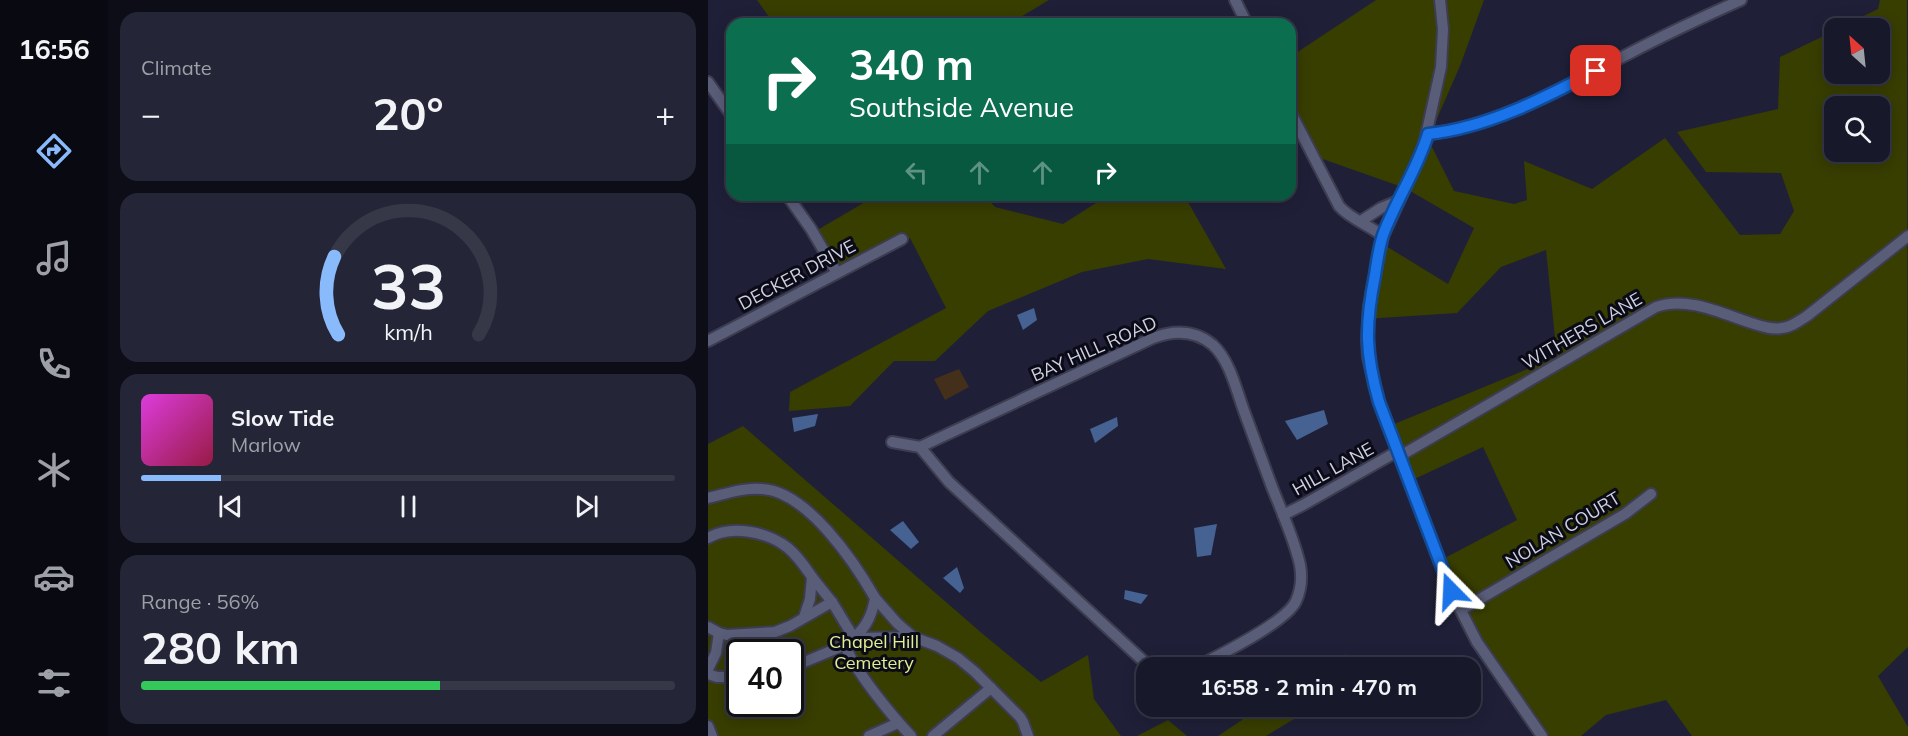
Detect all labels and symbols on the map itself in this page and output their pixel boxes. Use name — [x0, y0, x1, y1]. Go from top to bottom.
north arrow — [1824, 18, 1890, 84]
pin — [1570, 45, 1621, 96]
street label: DECKER DRIVE — [734, 234, 859, 315]
street label: WITHERS LANE — [1518, 287, 1646, 374]
street label: BAY HILL ROAD — [1027, 311, 1160, 387]
street label: HILL LANE — [1288, 437, 1377, 500]
street label: NOLAN COURT — [1501, 486, 1625, 573]
position arrow — [1419, 559, 1483, 623]
park label: Chapel Hill Cemetery — [829, 630, 919, 674]
speed limit sign: 40 — [726, 639, 804, 717]

